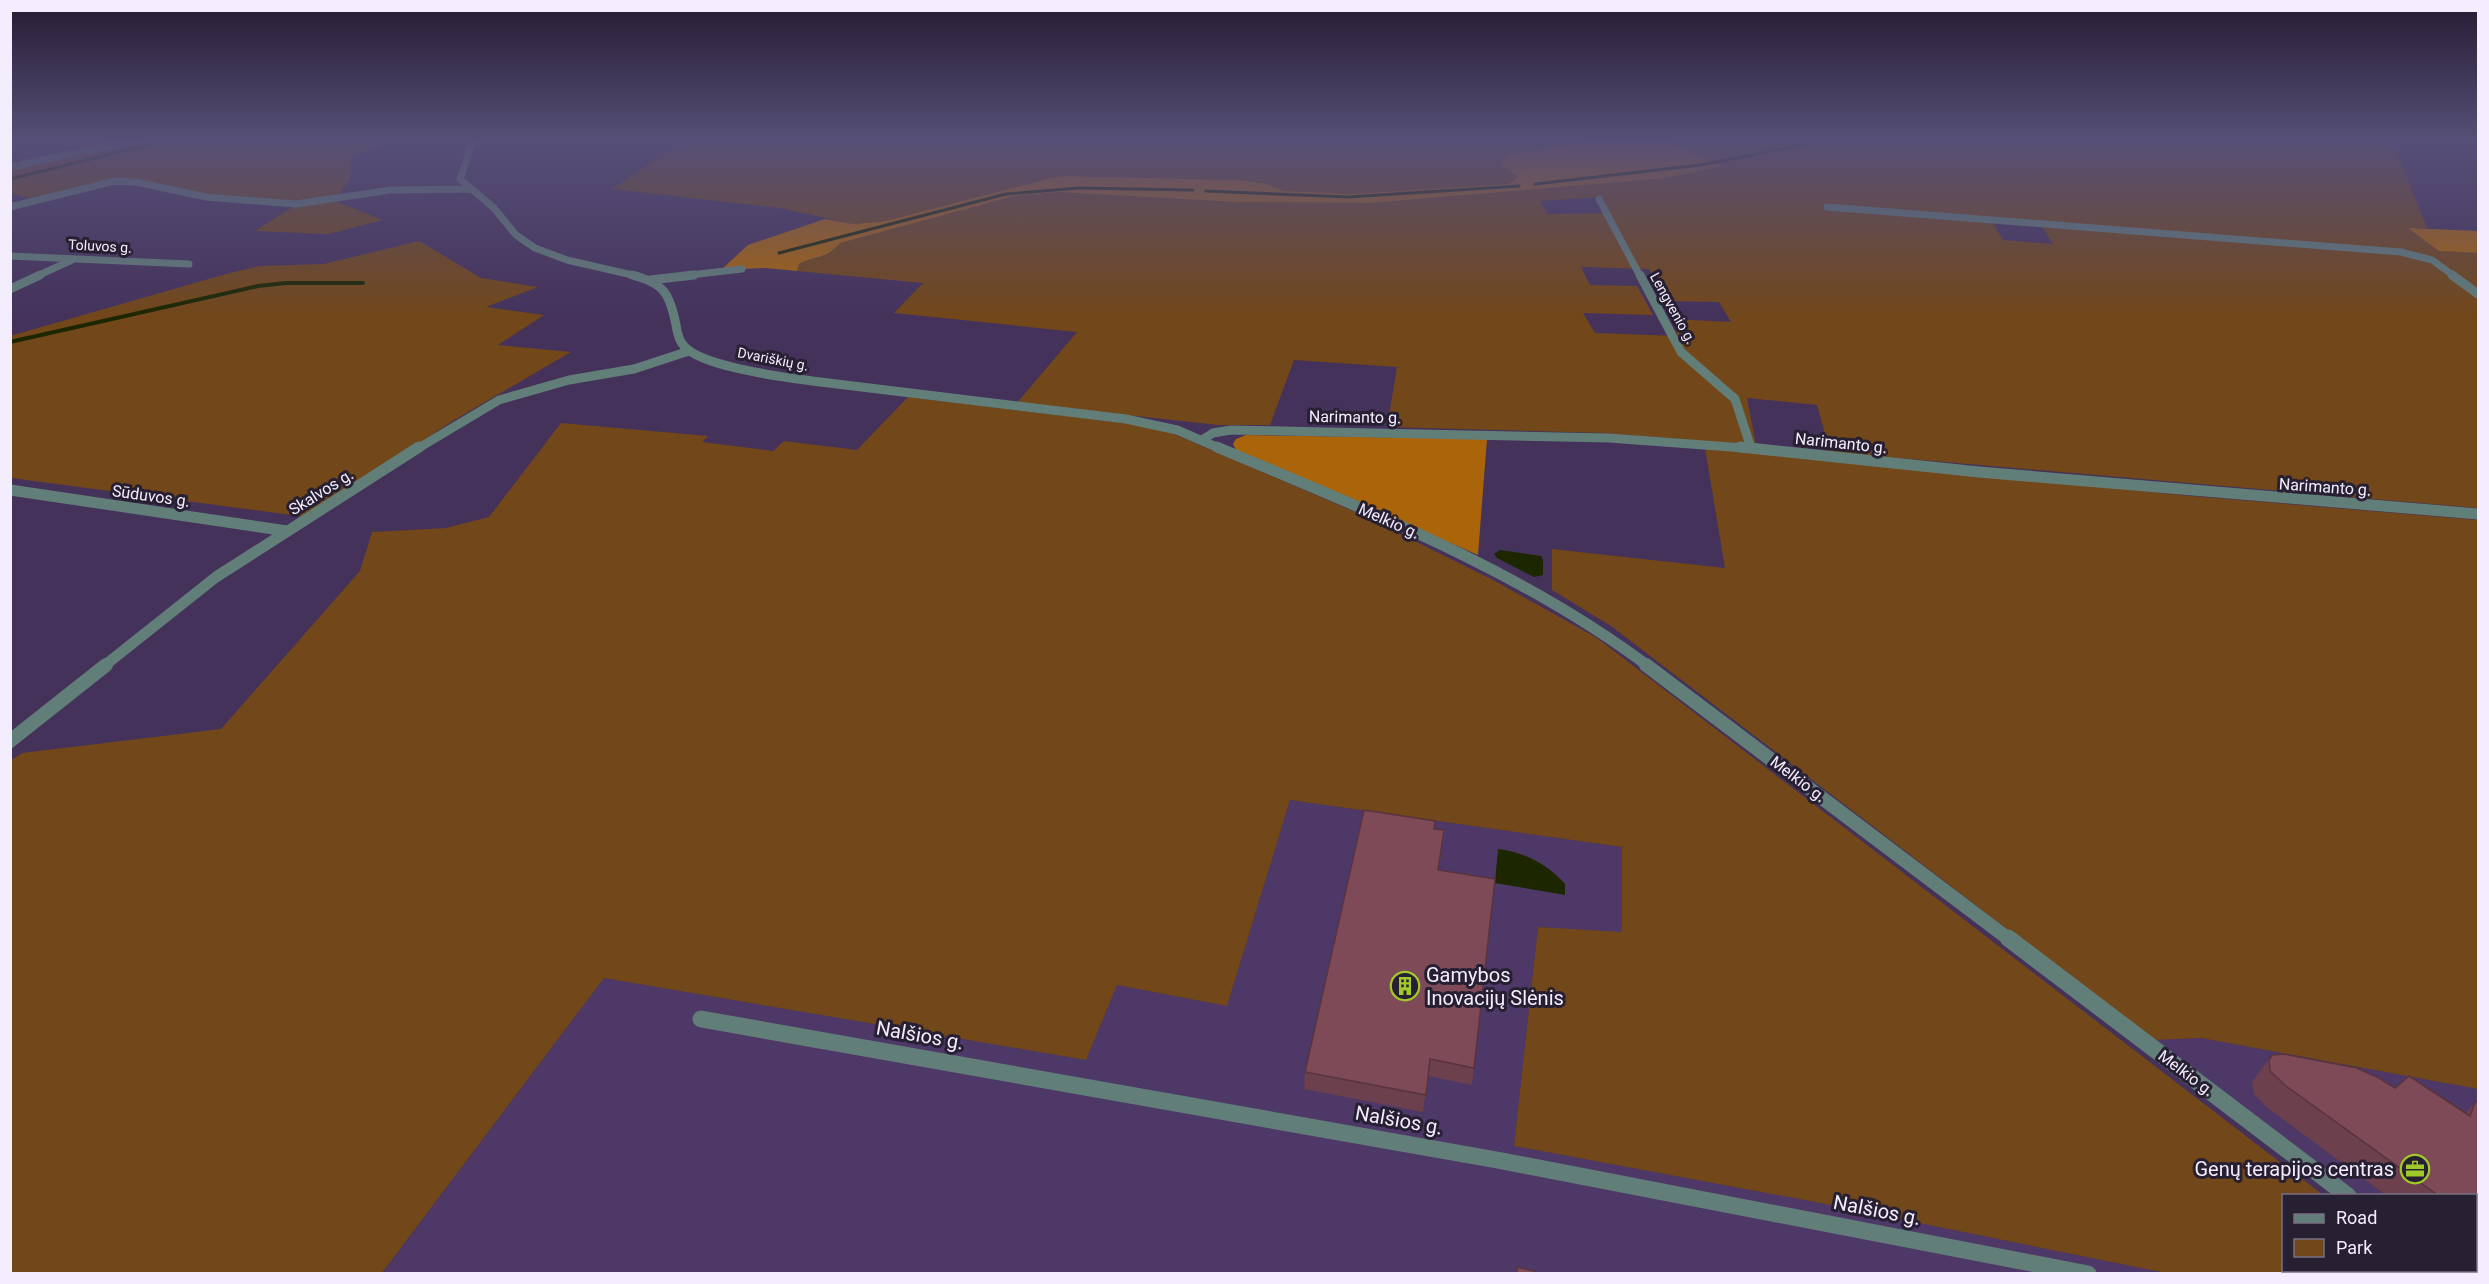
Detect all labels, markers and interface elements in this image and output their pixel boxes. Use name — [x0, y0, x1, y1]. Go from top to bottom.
street label: Toluvos g. — [68, 236, 132, 256]
street label: Lengvenio g. — [1647, 270, 1699, 346]
street label: Dvariškių g. — [736, 344, 810, 374]
street label: Narimanto g. — [1309, 407, 1401, 427]
street label: Narimanto g. — [1794, 429, 1888, 457]
street label: Skalvos g. — [285, 465, 357, 519]
street label: Narimanto g. — [2278, 474, 2372, 500]
street label: Sūduvos g. — [111, 481, 191, 511]
street label: Melkio g. — [1356, 499, 1422, 543]
street label: Melkio g. — [1766, 752, 1830, 806]
place label: Gamybos Inovacijų Slėnis — [1426, 963, 1564, 1010]
building icon: Gamybos Inovacijų Slėnis — [1389, 970, 1421, 1002]
street label: Nalšios g. — [874, 1016, 966, 1054]
street label: Melkio g. — [2154, 1046, 2218, 1100]
street label: Nalšios g. — [1353, 1101, 1445, 1139]
office icon: Genų terapijos centras — [2399, 1153, 2431, 1185]
place label: Genų terapijos centras — [2195, 1157, 2394, 1181]
street label: Nalšios g. — [1831, 1190, 1923, 1230]
legend — [2282, 1194, 2477, 1272]
text: Road — [2336, 1207, 2377, 1228]
text: Park — [2336, 1237, 2373, 1258]

